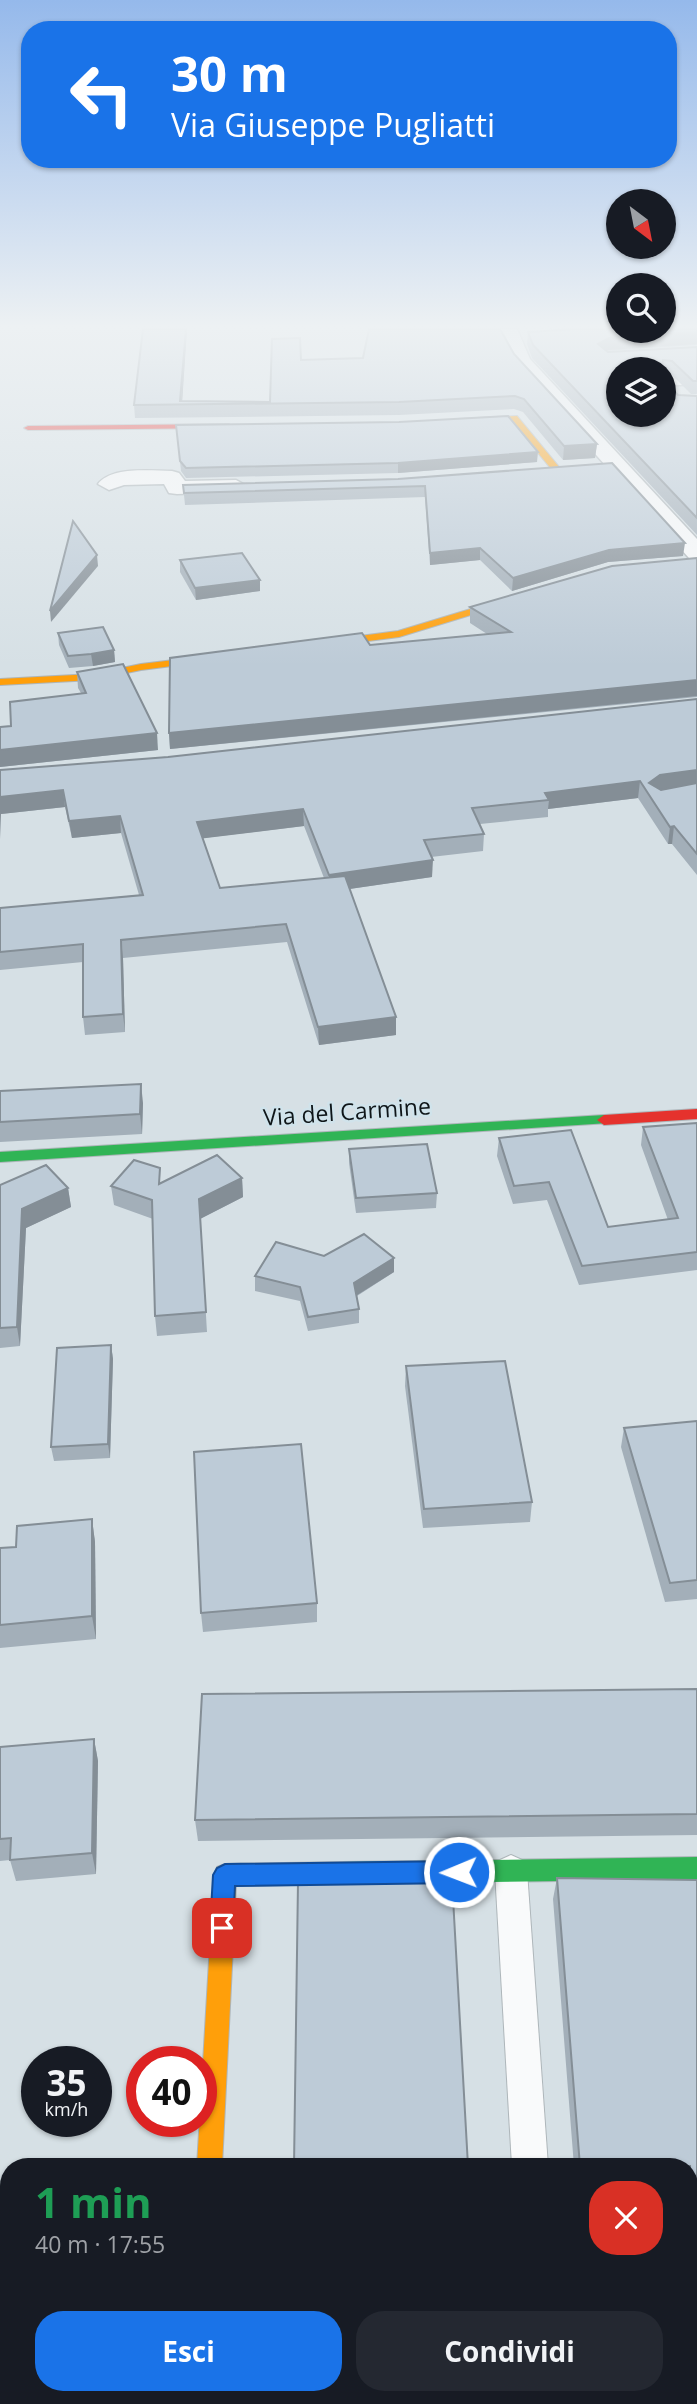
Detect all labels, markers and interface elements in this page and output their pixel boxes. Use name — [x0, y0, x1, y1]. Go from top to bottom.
text: 30 m — [171, 40, 288, 106]
icon: left — [56, 49, 147, 140]
text: Via Giuseppe Pugliatti — [171, 103, 495, 146]
north arrow — [606, 189, 676, 259]
map controls — [606, 189, 676, 427]
button: search — [606, 273, 676, 343]
button: layers — [606, 357, 676, 427]
street label: Via del Carmine — [262, 1089, 432, 1133]
position arrow — [422, 1835, 496, 1909]
pin — [192, 1898, 252, 1958]
icon: arrive — [203, 1909, 241, 1947]
speed limit sign: 40 — [126, 2046, 217, 2137]
text: 35 — [46, 2059, 87, 2106]
text: km/h — [45, 2097, 88, 2121]
text: 1 min — [35, 2173, 152, 2230]
button: close — [589, 2181, 663, 2255]
text: 40 m · 17:55 — [35, 2228, 165, 2260]
button: Esci — [35, 2311, 342, 2391]
button: Condividi — [356, 2311, 663, 2391]

